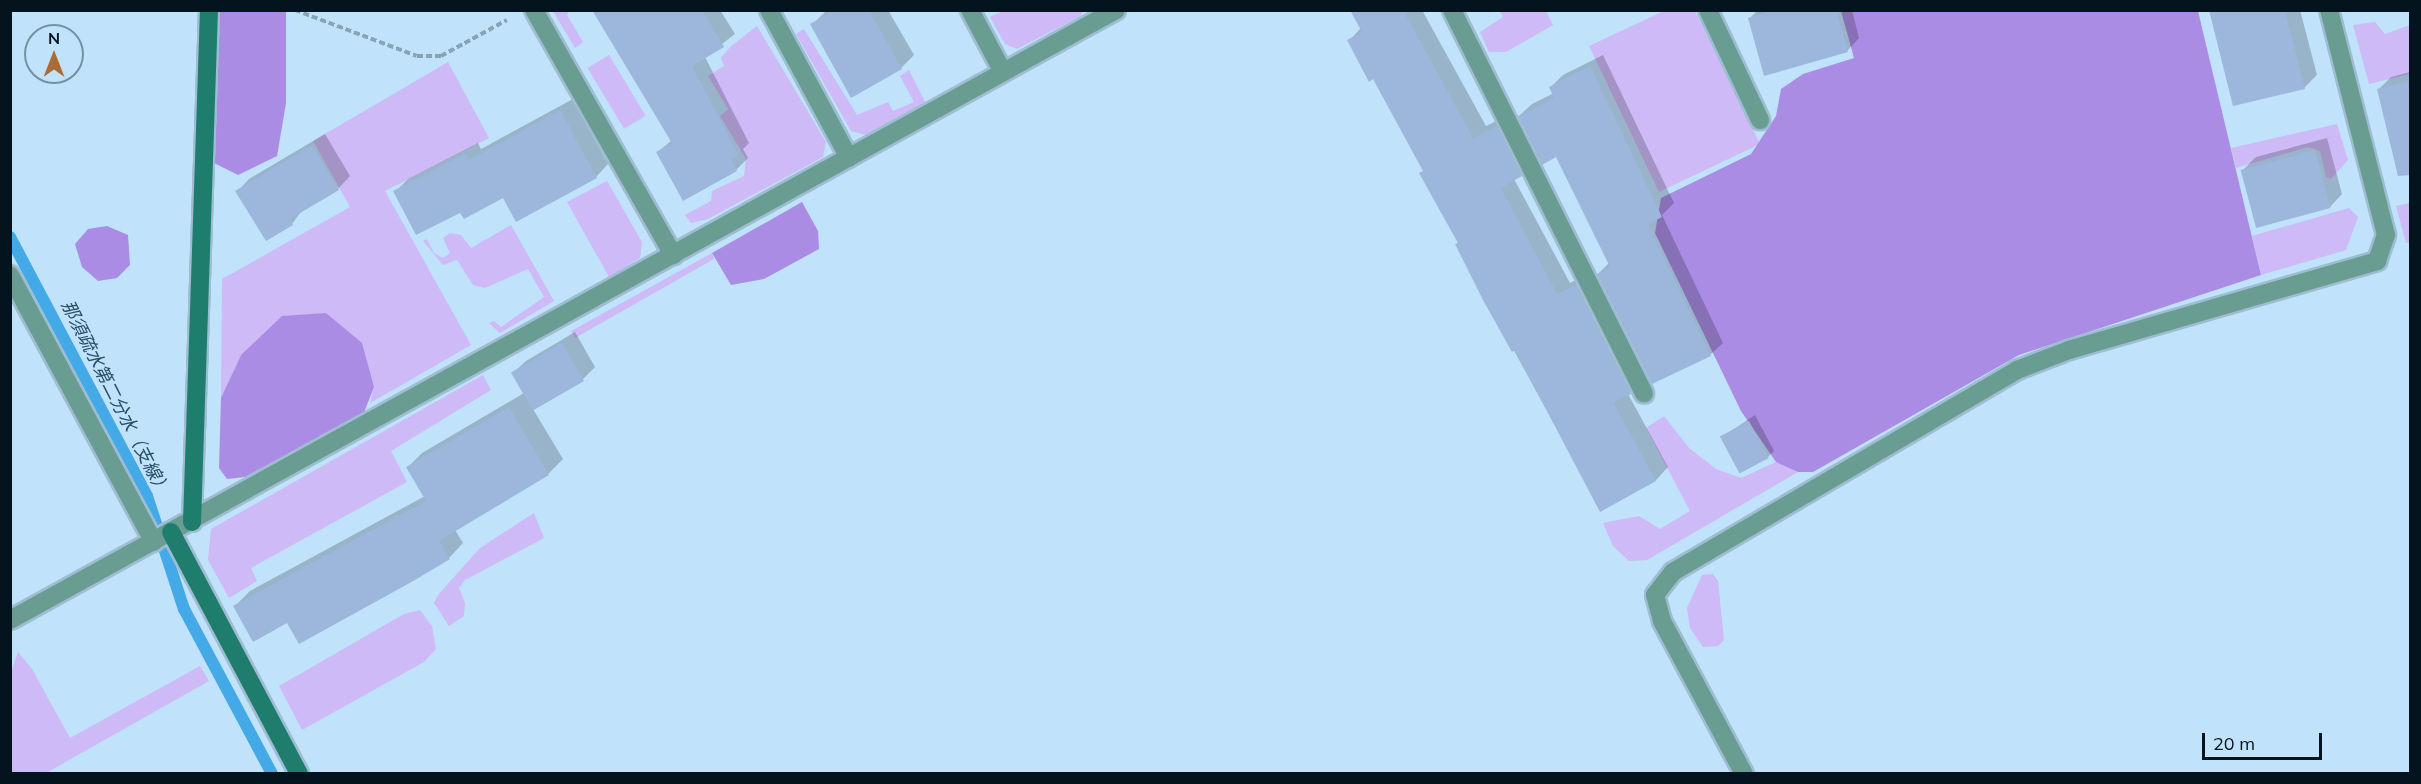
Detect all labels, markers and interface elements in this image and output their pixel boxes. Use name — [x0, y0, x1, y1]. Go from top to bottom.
north arrow — [24, 24, 84, 84]
text: N — [48, 28, 60, 48]
water label: 那須疏水第二分水（支線） — [56, 297, 174, 499]
scale bar — [2205, 721, 2325, 759]
text: 20 m — [2213, 732, 2255, 755]

